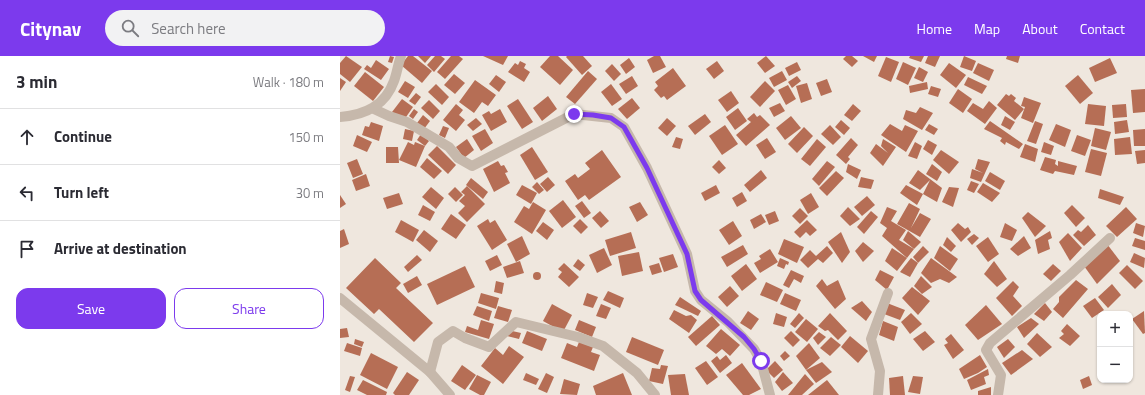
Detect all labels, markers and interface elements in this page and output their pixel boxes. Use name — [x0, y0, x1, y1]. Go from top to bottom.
search box — [105, 10, 385, 46]
text: Citynav — [20, 14, 81, 43]
icon: search — [119, 17, 141, 39]
text: Search here — [151, 17, 226, 40]
text: Home — [917, 18, 952, 39]
text: Map — [974, 18, 1000, 39]
text: About — [1022, 18, 1058, 39]
text: Contact — [1080, 18, 1125, 39]
text: 3 min — [16, 69, 57, 95]
text: Walk · 180 m — [253, 72, 324, 92]
route end — [565, 105, 583, 123]
text: Continue — [54, 125, 112, 148]
icon: ahead — [16, 126, 38, 148]
text: 150 m — [288, 127, 324, 147]
text: Turn left — [54, 181, 109, 204]
icon: left — [16, 182, 38, 204]
text: 30 m — [296, 183, 324, 203]
text: Arrive at destination — [54, 237, 187, 260]
icon: arrive — [16, 238, 38, 260]
button: Save — [16, 288, 166, 329]
button: Share — [174, 288, 324, 329]
map controls — [1097, 311, 1133, 383]
button: + — [1097, 311, 1133, 347]
button: − — [1097, 347, 1133, 383]
route start — [752, 352, 770, 370]

